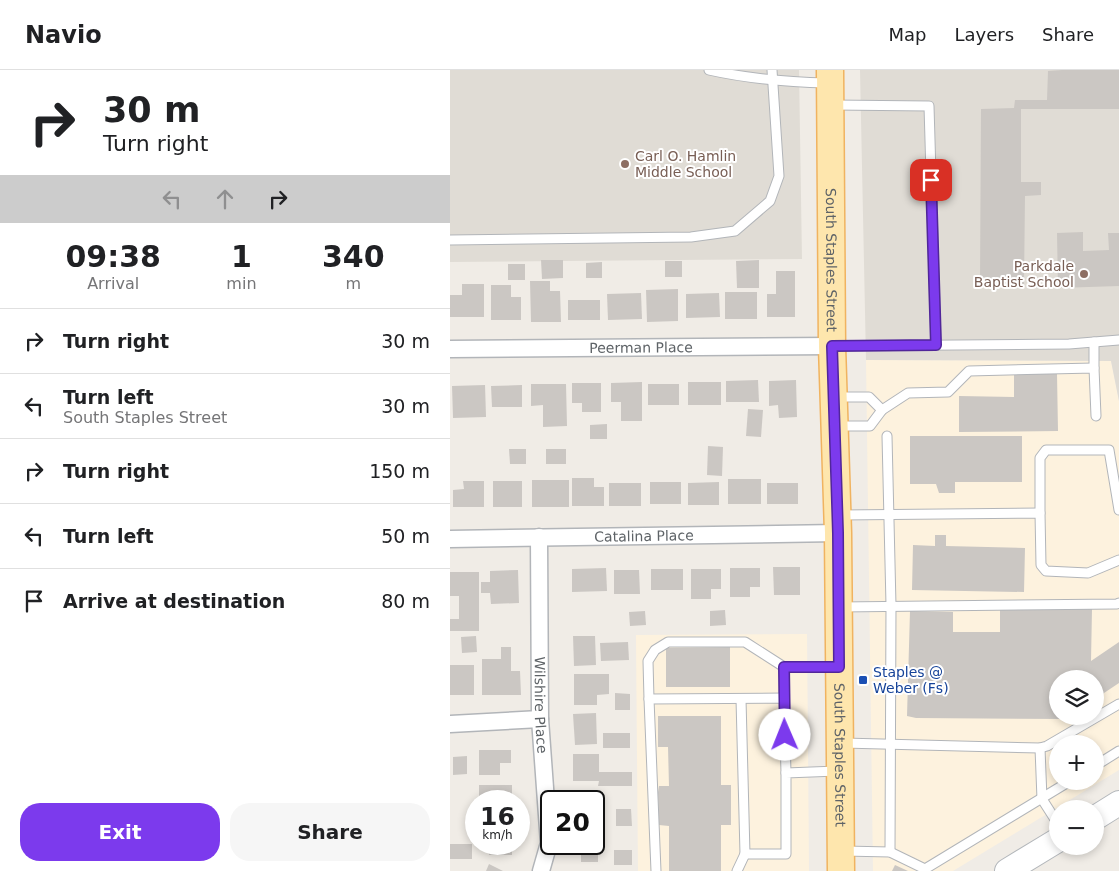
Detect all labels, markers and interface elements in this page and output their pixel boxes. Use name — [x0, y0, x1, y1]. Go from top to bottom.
text: Navio — [25, 21, 102, 49]
text: Map — [888, 24, 926, 45]
text: Layers — [954, 24, 1014, 45]
text: Share — [1042, 24, 1094, 45]
icon: right — [20, 90, 85, 155]
text: 30 m — [103, 90, 200, 130]
text: Turn right — [103, 131, 208, 156]
place label: Carl O. Hamlin Middle School — [635, 148, 736, 180]
marker: Carl O. Hamlin Middle School — [619, 158, 631, 170]
pin — [910, 159, 952, 201]
icon: arrive — [917, 166, 945, 194]
icon: left — [158, 185, 186, 213]
icon: ahead — [211, 185, 239, 213]
icon: right — [264, 185, 292, 213]
street label: South Staples Street — [823, 188, 840, 333]
text: 09:38 — [65, 239, 161, 274]
text: 1 — [231, 239, 252, 274]
text: 340 — [322, 239, 385, 274]
place label: Parkdale Baptist School — [974, 258, 1074, 290]
marker: Parkdale Baptist School — [1078, 268, 1090, 280]
text: Arrival — [87, 274, 139, 293]
text: min — [226, 274, 257, 293]
text: m — [345, 274, 361, 293]
icon: right — [20, 327, 48, 355]
text: Turn right — [63, 330, 169, 352]
text: 30 m — [381, 330, 430, 352]
street label: Peerman Place — [589, 339, 693, 356]
text: Turn left — [63, 386, 154, 408]
icon: left — [20, 392, 48, 420]
text: 30 m — [381, 395, 430, 417]
text: South Staples Street — [63, 408, 227, 427]
icon: right — [20, 457, 48, 485]
text: Turn right — [63, 460, 169, 482]
text: 150 m — [369, 460, 430, 482]
icon: left — [20, 522, 48, 550]
text: Turn left — [63, 525, 154, 547]
text: 50 m — [381, 525, 430, 547]
street label: Catalina Place — [594, 527, 694, 545]
icon: arrive — [20, 587, 48, 615]
text: Arrive at destination — [63, 590, 285, 612]
text: 80 m — [381, 590, 430, 612]
street label: Wilshire Place — [532, 656, 550, 754]
place label: Staples @ Weber (Fs) — [873, 664, 949, 696]
map controls — [1049, 670, 1104, 855]
button: layers — [1049, 670, 1104, 725]
marker: Staples @ Weber (Fs) — [857, 674, 869, 686]
street label: South Staples Street — [831, 683, 849, 827]
position arrow — [758, 708, 810, 760]
button: + — [1049, 735, 1104, 790]
speed limit sign: 20 — [540, 790, 605, 855]
button: − — [1049, 800, 1104, 855]
text: 16 — [480, 802, 515, 831]
button: Exit — [20, 803, 220, 861]
button: Share — [230, 803, 430, 861]
text: km/h — [482, 828, 513, 842]

